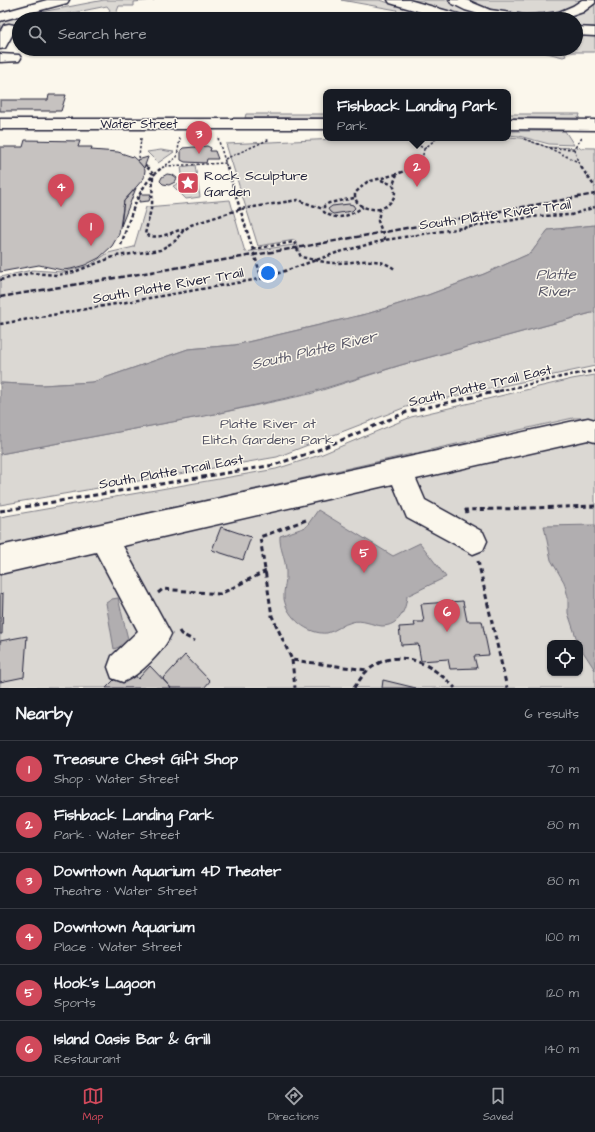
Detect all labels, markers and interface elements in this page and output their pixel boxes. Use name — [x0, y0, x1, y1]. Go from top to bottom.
search box — [12, 12, 583, 56]
icon: search — [26, 23, 48, 45]
text: Search here — [58, 24, 147, 45]
popup — [323, 89, 511, 141]
text: Fishback Landing Park — [337, 96, 497, 117]
street label: Water Street — [100, 116, 178, 133]
text: Park — [337, 117, 367, 135]
pin: 3 — [186, 121, 212, 154]
pin: 2 — [404, 154, 430, 187]
place label: Rock Sculpture Garden — [204, 166, 308, 202]
place icon: Rock Sculpture Garden — [175, 170, 201, 196]
pin: 4 — [48, 174, 74, 207]
street label: South Platte River Trail — [418, 194, 572, 236]
pin: 1 — [78, 213, 104, 246]
street label: South Platte River Trail — [91, 263, 245, 309]
your location — [258, 263, 278, 283]
water label: Platte River — [536, 264, 577, 302]
water label: South Platte River — [249, 325, 381, 375]
street label: South Platte Trail East — [407, 360, 554, 412]
park label: Platte River at Elitch Gardens Park — [203, 414, 334, 450]
street label: South Platte Trail East — [97, 449, 245, 495]
pin: 5 — [351, 540, 377, 573]
pin: 6 — [434, 599, 460, 632]
map controls — [547, 640, 583, 676]
button: locate — [547, 640, 583, 676]
text: Nearby — [16, 702, 73, 726]
text: 6 results — [524, 705, 579, 723]
text: Treasure Chest Gift Shop — [54, 749, 238, 770]
text: 1 — [28, 760, 30, 778]
text: 70 m — [547, 760, 579, 778]
text: Shop · Water Street — [54, 770, 179, 788]
text: Fishback Landing Park — [54, 805, 214, 826]
text: 2 — [25, 816, 33, 834]
text: 80 m — [547, 816, 579, 834]
text: Park · Water Street — [54, 826, 180, 844]
text: Downtown Aquarium 4D Theater — [54, 861, 281, 882]
text: 3 — [26, 872, 32, 890]
text: 80 m — [547, 872, 579, 890]
text: Theatre · Water Street — [54, 882, 198, 900]
text: Downtown Aquarium — [54, 917, 194, 938]
text: 4 — [25, 928, 33, 946]
text: 100 m — [546, 928, 579, 946]
text: Place · Water Street — [54, 938, 182, 956]
text: Hook's Lagoon — [54, 973, 155, 994]
text: 5 — [24, 984, 34, 1002]
text: 120 m — [546, 984, 579, 1002]
text: Sports — [54, 994, 96, 1012]
text: Island Oasis Bar & Grill — [54, 1029, 210, 1050]
text: 6 — [25, 1040, 33, 1058]
text: 140 m — [545, 1040, 579, 1058]
text: Restaurant — [54, 1050, 121, 1068]
tab: Map — [82, 1085, 104, 1124]
tab: Directions — [268, 1085, 319, 1124]
tab: Saved — [483, 1085, 513, 1124]

